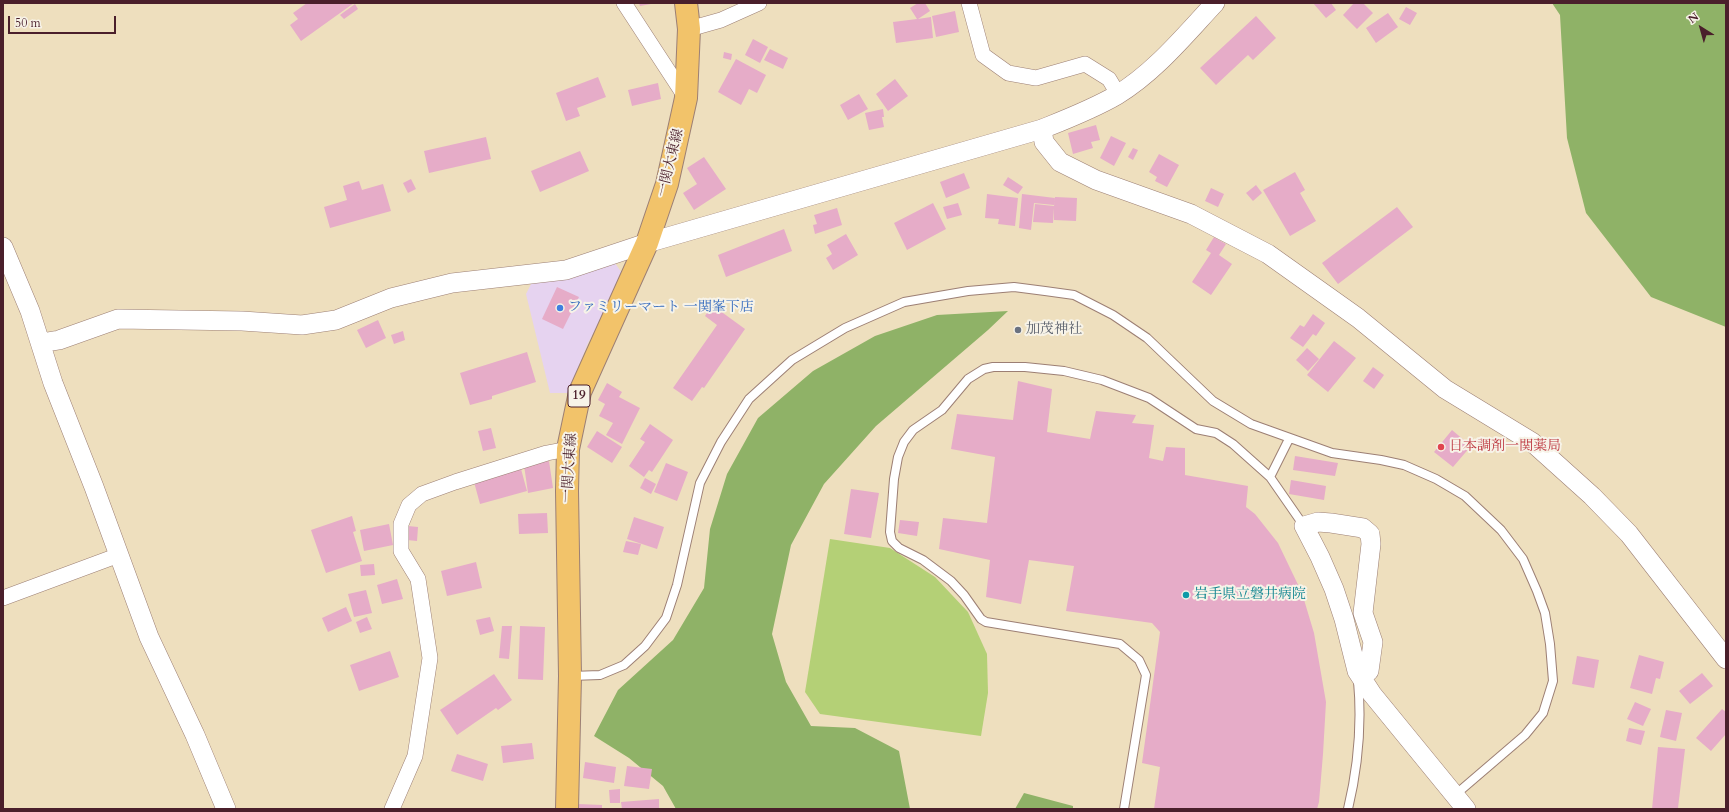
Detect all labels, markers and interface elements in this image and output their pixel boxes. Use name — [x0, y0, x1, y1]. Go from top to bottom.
scale bar — [10, 8, 118, 34]
north arrow — [1681, 8, 1721, 48]
text: N — [1685, 9, 1702, 27]
text: 50 m — [15, 15, 41, 31]
street label: 一関大東線 — [654, 127, 688, 199]
place label: ファミリーマート 一関峯下店 — [568, 300, 754, 316]
marker: ファミリーマート 一関峯下店 — [555, 303, 565, 313]
place label: 加茂神社 — [1026, 322, 1082, 338]
marker: 加茂神社 — [1013, 325, 1023, 335]
road number: 19 — [568, 385, 590, 407]
street label: 一関大東線 — [559, 432, 581, 504]
place label: 日本調剤一関薬局 — [1449, 439, 1561, 455]
marker: 日本調剤一関薬局 — [1436, 442, 1446, 452]
place label: 岩手県立磐井病院 — [1194, 587, 1306, 603]
marker: 岩手県立磐井病院 — [1181, 590, 1191, 600]

